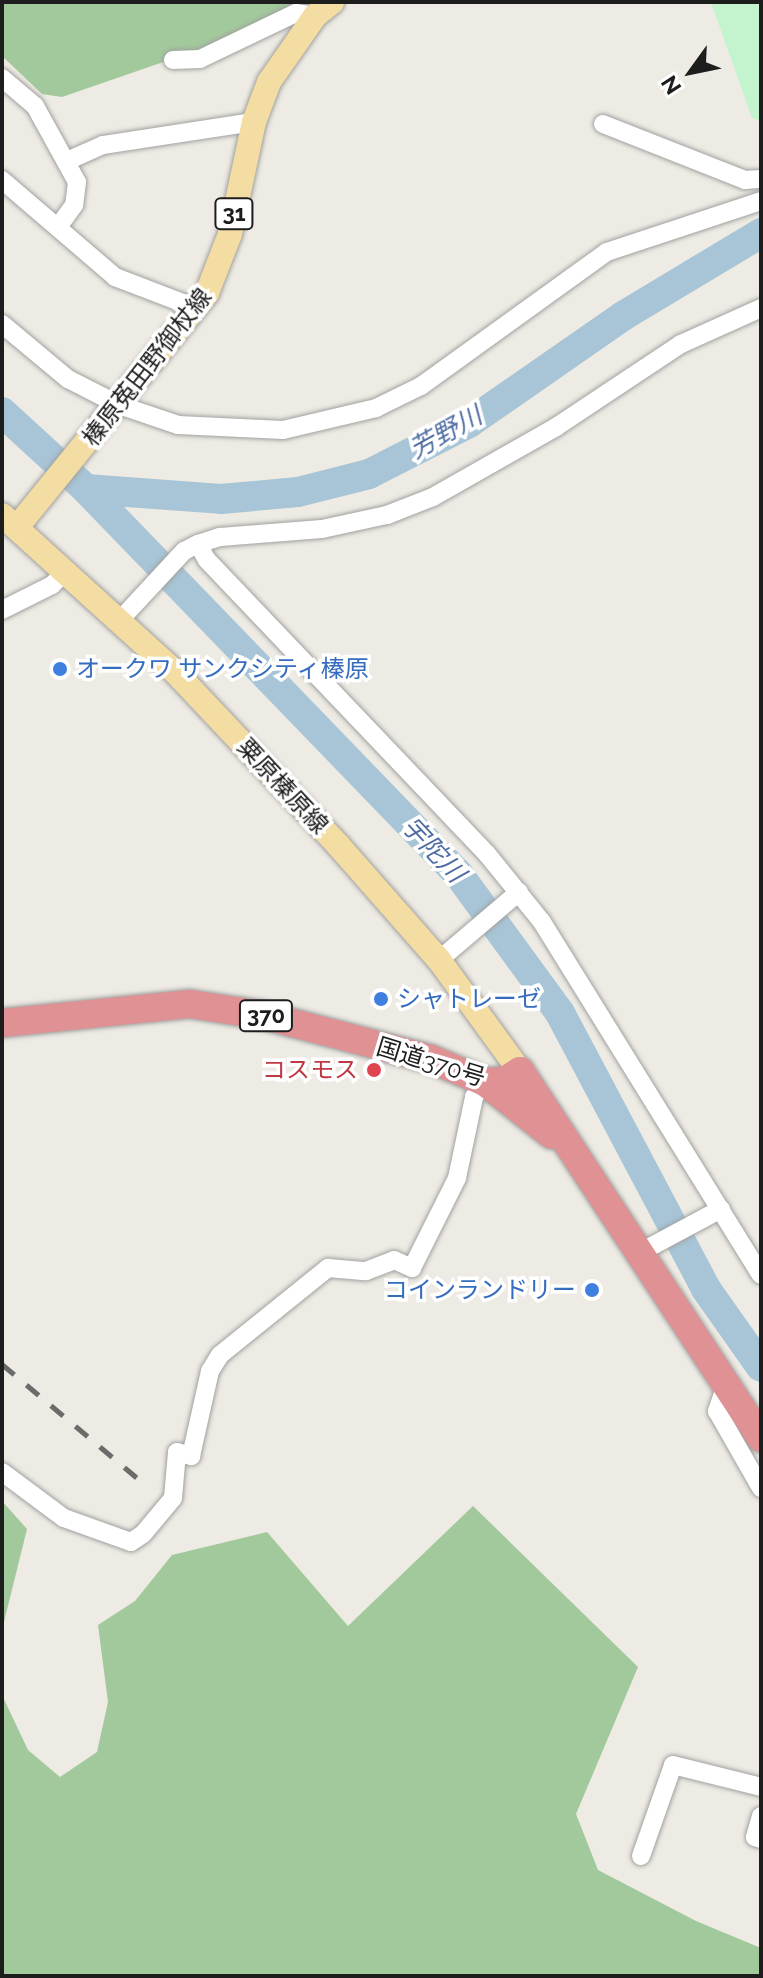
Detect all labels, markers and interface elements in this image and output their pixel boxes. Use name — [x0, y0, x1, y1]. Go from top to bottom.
north arrow — [651, 32, 731, 112]
text: N — [655, 71, 686, 99]
road number: 31 — [214, 196, 254, 232]
street label: 榛原菟田野御杖線 — [77, 282, 217, 452]
water label: 芳野川 — [404, 400, 488, 466]
place label: オークワ サンクシティ榛原 — [76, 655, 370, 683]
marker: オークワ サンクシティ榛原 — [51, 660, 69, 678]
street label: 粟原榛原線 — [232, 732, 334, 840]
water label: 宇陀川 — [395, 811, 471, 889]
place label: シャトレーゼ — [397, 985, 541, 1013]
marker: シャトレーゼ — [372, 990, 390, 1008]
road number: 370 — [238, 998, 294, 1034]
street label: 国道370号 — [373, 1032, 489, 1092]
place label: コスモス — [262, 1056, 358, 1084]
marker: コスモス — [365, 1061, 383, 1079]
place label: コインランドリー — [384, 1276, 576, 1304]
marker: コインランドリー — [583, 1281, 601, 1299]

